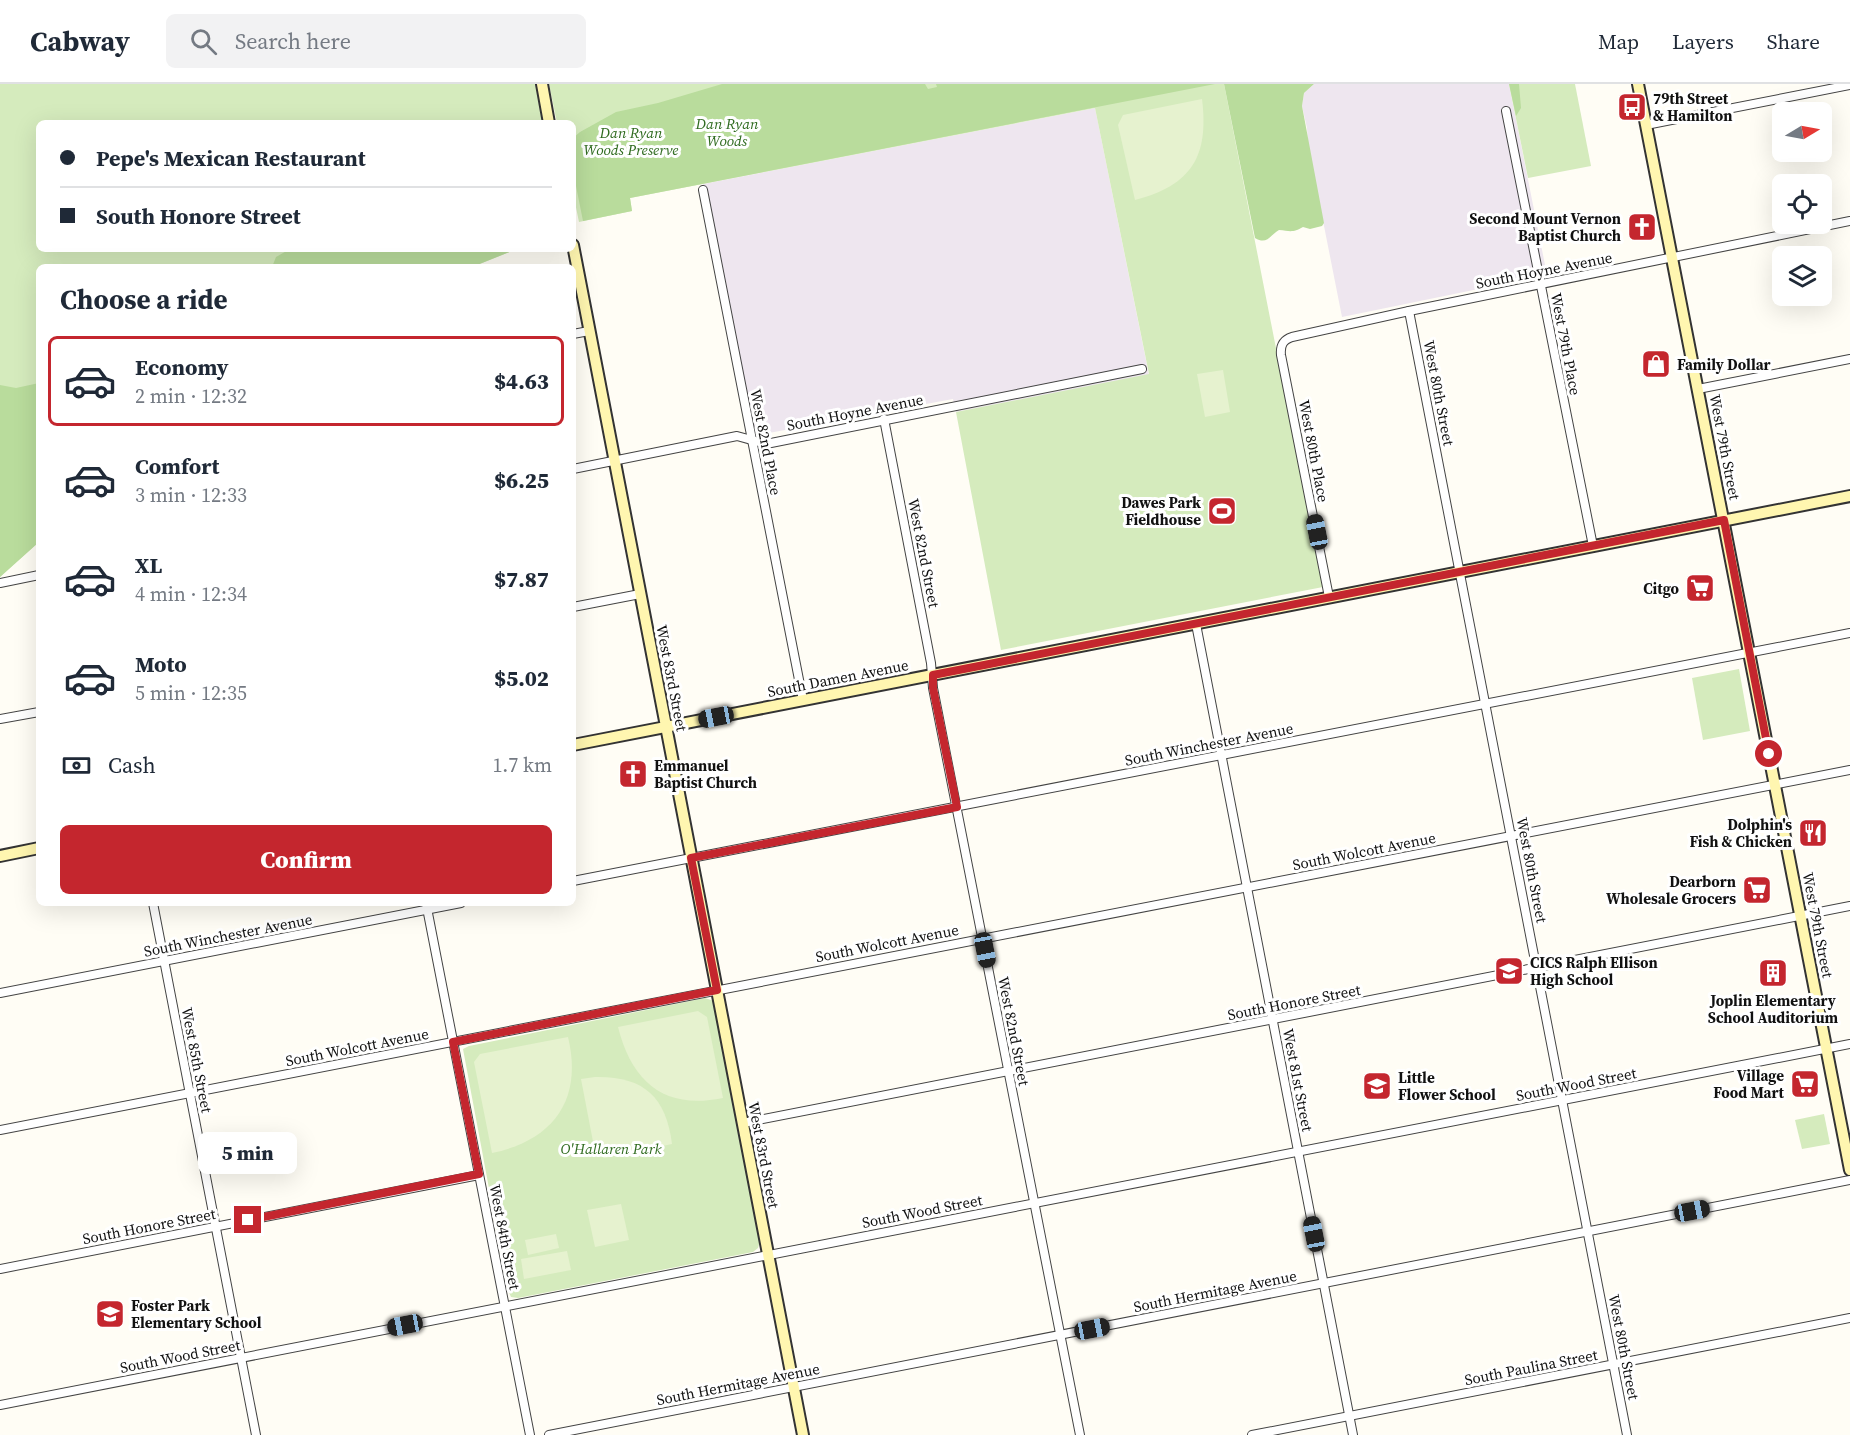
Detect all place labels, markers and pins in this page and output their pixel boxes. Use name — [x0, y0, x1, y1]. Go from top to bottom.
place label: 79th Street & Hamilton — [1653, 88, 1732, 126]
bus stop icon: 79th Street & Hamilton — [1616, 91, 1648, 123]
place label: Second Mount Vernon Baptist Church — [1469, 208, 1621, 246]
church icon: Second Mount Vernon Baptist Church — [1626, 211, 1658, 243]
shop icon: Family Dollar — [1640, 348, 1672, 380]
place label: Family Dollar — [1677, 354, 1771, 375]
place label: Dawes Park Fieldhouse — [1121, 492, 1201, 530]
sports icon: Dawes Park Fieldhouse — [1206, 495, 1238, 527]
supermarket icon: Citgo — [1684, 572, 1716, 604]
place label: Citgo — [1643, 578, 1680, 599]
place label: Emmanuel Baptist Church — [654, 755, 757, 793]
church icon: Emmanuel Baptist Church — [617, 758, 649, 790]
place label: Dolphin's Fish & Chicken — [1689, 814, 1792, 852]
restaurant icon: Dolphin's Fish & Chicken — [1797, 817, 1829, 849]
place label: Dearborn Wholesale Grocers — [1606, 871, 1736, 909]
supermarket icon: Dearborn Wholesale Grocers — [1741, 874, 1773, 906]
place label: CICS Ralph Ellison High School — [1530, 952, 1658, 990]
school or university icon: CICS Ralph Ellison High School — [1493, 955, 1525, 987]
building icon: Joplin Elementary School Auditorium — [1757, 957, 1789, 989]
place label: Joplin Elementary School Auditorium — [1708, 990, 1839, 1028]
place label: Village Food Mart — [1713, 1065, 1785, 1103]
place label: Little Flower School — [1398, 1067, 1496, 1105]
supermarket icon: Village Food Mart — [1789, 1068, 1821, 1100]
school or university icon: Little Flower School — [1361, 1070, 1393, 1102]
place label: Foster Park Elementary School — [131, 1295, 262, 1333]
school or university icon: Foster Park Elementary School — [94, 1298, 126, 1330]

